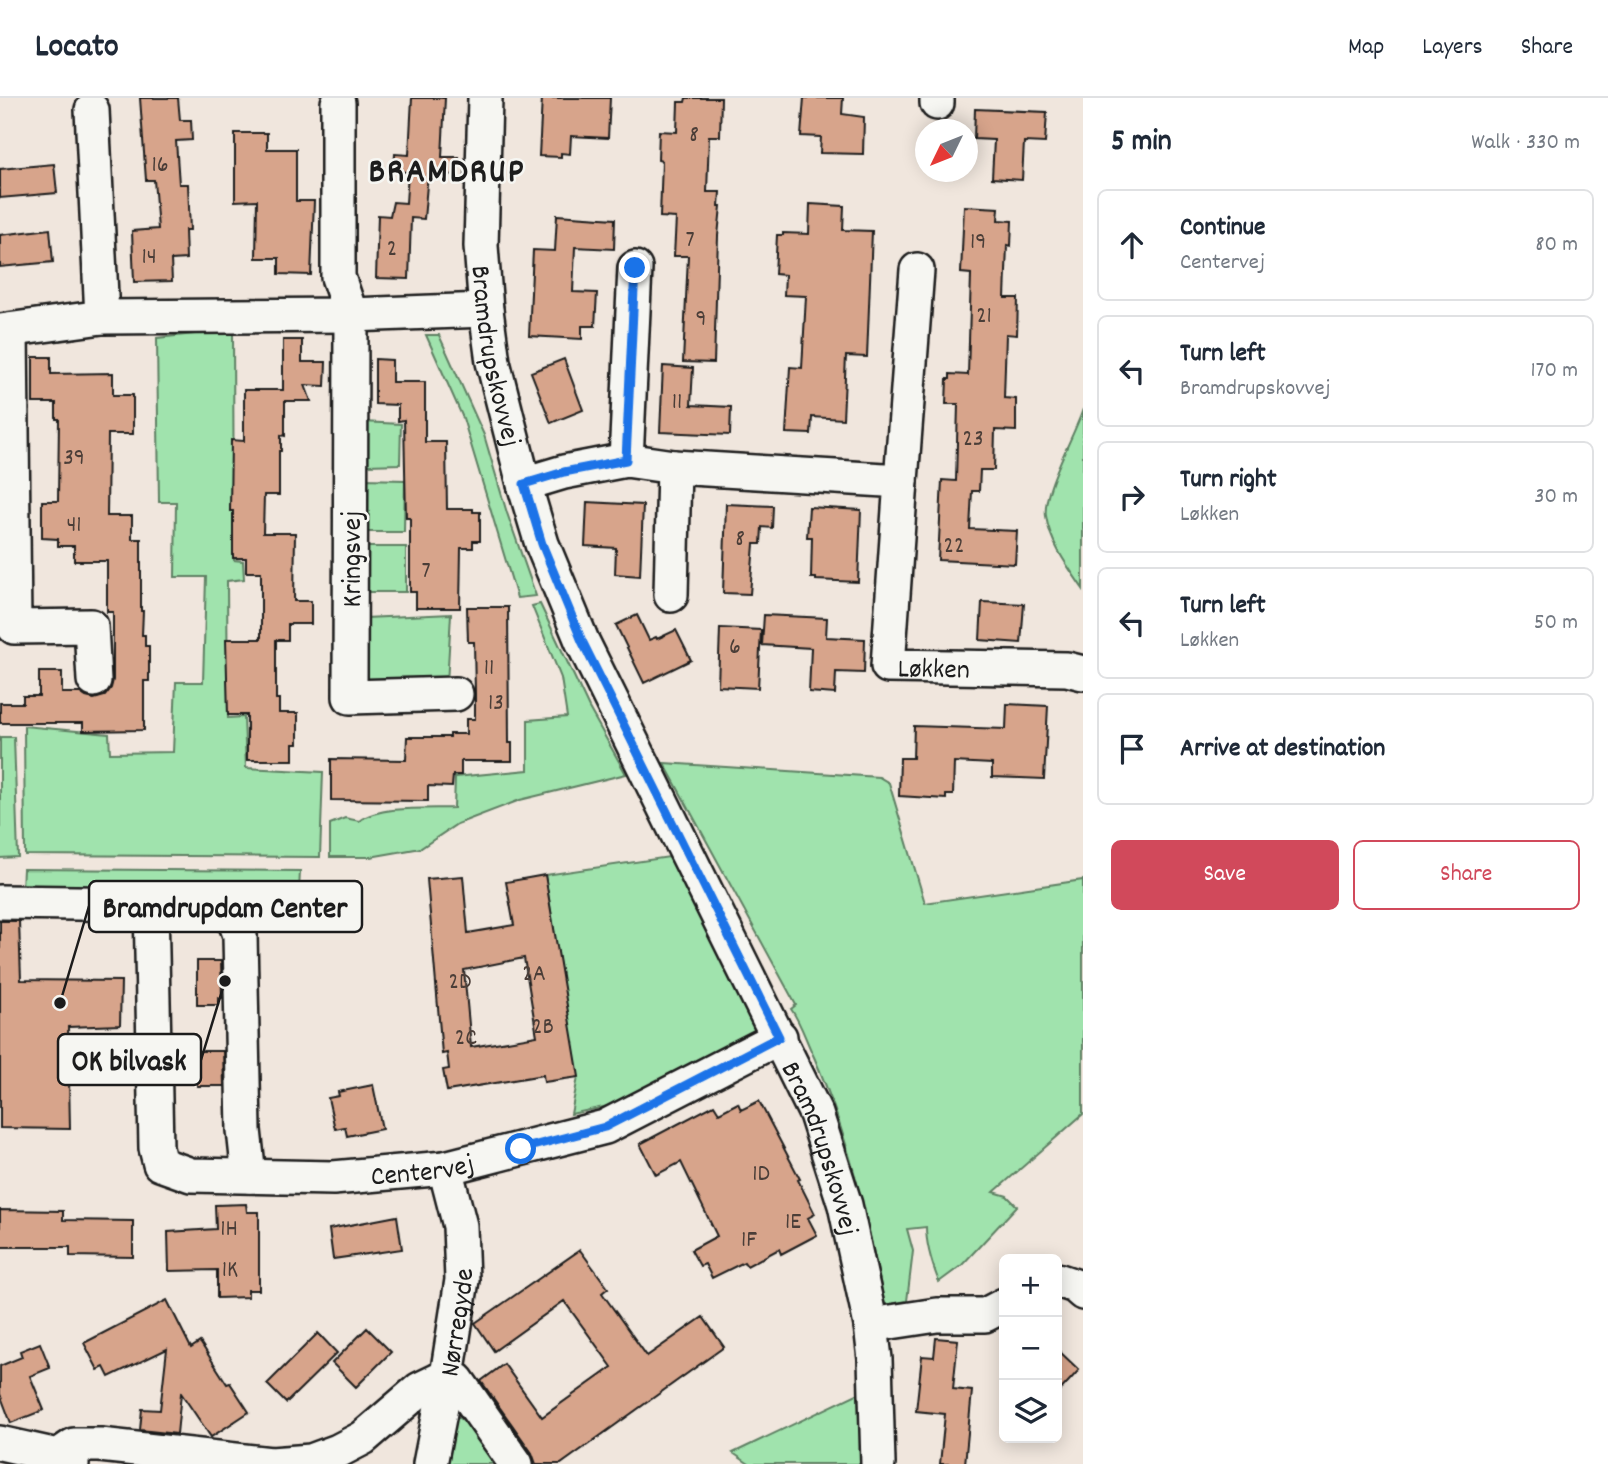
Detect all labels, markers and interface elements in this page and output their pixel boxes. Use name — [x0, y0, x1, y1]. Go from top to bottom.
text: Locato — [35, 25, 119, 72]
text: Map — [1348, 31, 1384, 65]
text: Layers — [1422, 31, 1483, 65]
text: Share — [1521, 31, 1573, 65]
house number: 8 — [689, 119, 699, 153]
north arrow — [915, 119, 978, 182]
text: 5 min — [1111, 122, 1172, 165]
text: Walk · 330 m — [1471, 127, 1580, 160]
house number: 16 — [151, 149, 169, 183]
district label: BRAMDRUP — [368, 149, 526, 199]
text: Continue — [1180, 210, 1265, 247]
house number: 7 — [685, 224, 695, 258]
house number: 19 — [970, 226, 986, 260]
icon: ahead — [1113, 226, 1151, 264]
text: 80 m — [1535, 229, 1578, 262]
house number: 2 — [387, 233, 397, 267]
house number: 14 — [141, 241, 157, 275]
text: Centervej — [1180, 247, 1265, 280]
route end — [619, 252, 650, 283]
street label: Bramdrupskovvej — [458, 264, 529, 451]
house number: 21 — [976, 300, 992, 334]
house number: 9 — [696, 303, 707, 337]
text: Turn left — [1180, 336, 1266, 373]
icon: left — [1113, 352, 1151, 390]
text: 170 m — [1531, 355, 1578, 388]
text: Bramdrupskovvej — [1180, 373, 1331, 406]
house number: 11 — [672, 386, 682, 420]
house number: 23 — [962, 423, 984, 457]
house number: 39 — [63, 442, 85, 476]
text: Turn right — [1180, 462, 1277, 499]
icon: right — [1113, 478, 1151, 516]
text: 30 m — [1534, 481, 1578, 514]
text: Løkken — [1180, 499, 1239, 532]
house number: 41 — [66, 509, 82, 543]
street label: Kringsvej — [335, 511, 375, 607]
house number: 8 — [735, 523, 745, 557]
house number: 22 — [944, 530, 964, 564]
house number: 7 — [421, 555, 431, 589]
text: Turn left — [1180, 588, 1266, 625]
icon: left — [1113, 604, 1151, 642]
text: 50 m — [1534, 607, 1578, 640]
text: Løkken — [1180, 625, 1239, 658]
house number: 6 — [729, 631, 741, 665]
street label: Løkken — [897, 651, 970, 692]
house number: 11 — [484, 652, 494, 686]
house number: 13 — [488, 687, 504, 721]
icon: arrive — [1113, 730, 1151, 768]
text: Arrive at destination — [1180, 731, 1385, 768]
button: Save — [1111, 840, 1339, 910]
button: Share — [1353, 840, 1580, 910]
callout: Bramdrupdam Center — [89, 881, 362, 932]
text: Bramdrupdam Center — [103, 890, 348, 933]
house number: 2A — [522, 958, 546, 992]
house number: 2D — [449, 966, 471, 1000]
house number: 2B — [532, 1011, 554, 1045]
house number: 2C — [455, 1022, 477, 1056]
callout: OK bilvask — [58, 1034, 201, 1085]
text: OK bilvask — [71, 1043, 187, 1086]
street label: Bramdrupskovvej — [768, 1056, 866, 1240]
route start — [505, 1133, 536, 1164]
street label: Centervej — [369, 1146, 479, 1200]
house number: 1D — [752, 1158, 770, 1192]
house number: 1E — [785, 1206, 801, 1240]
house number: 1H — [220, 1213, 238, 1247]
house number: 1F — [741, 1224, 757, 1258]
house number: 1K — [222, 1254, 238, 1288]
map controls — [999, 1254, 1062, 1443]
button: + — [999, 1254, 1062, 1317]
street label: Nørregyde — [432, 1268, 487, 1380]
button: − — [999, 1317, 1062, 1380]
button: layers — [999, 1380, 1062, 1443]

